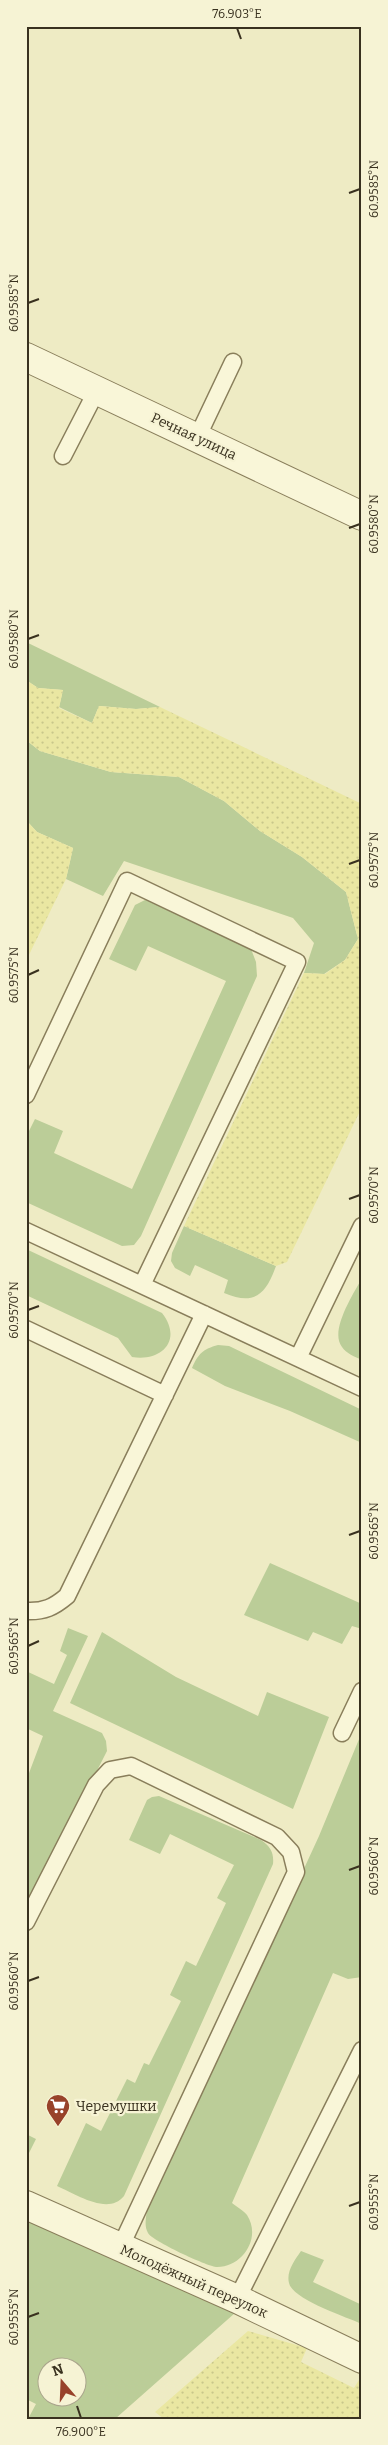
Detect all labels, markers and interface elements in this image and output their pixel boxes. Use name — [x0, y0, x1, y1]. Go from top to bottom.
text: 76.903°E — [212, 7, 262, 21]
text: 60.9585°N — [367, 160, 381, 218]
text: 60.9585°N — [7, 274, 21, 332]
street label: Речная улица — [148, 409, 240, 464]
text: 60.9580°N — [367, 494, 381, 554]
text: 60.9580°N — [7, 609, 21, 669]
text: 60.9575°N — [367, 831, 381, 888]
text: 60.9575°N — [7, 946, 21, 1003]
text: 60.9570°N — [367, 1166, 381, 1224]
text: 60.9570°N — [7, 1281, 21, 1339]
text: 60.9565°N — [367, 1502, 381, 1560]
text: 60.9565°N — [7, 1617, 21, 1675]
text: 60.9560°N — [367, 1836, 381, 1896]
text: 60.9560°N — [7, 1951, 21, 2011]
supermarket icon: Черемушки — [45, 2093, 71, 2127]
place label: Черемушки — [76, 2098, 157, 2115]
text: 60.9555°N — [367, 2173, 381, 2231]
street label: Молодёжный переулок — [117, 2241, 271, 2322]
text: 60.9555°N — [7, 2288, 21, 2346]
north arrow — [38, 2358, 88, 2408]
text: N — [50, 2360, 66, 2380]
text: 76.900°E — [56, 2425, 106, 2439]

